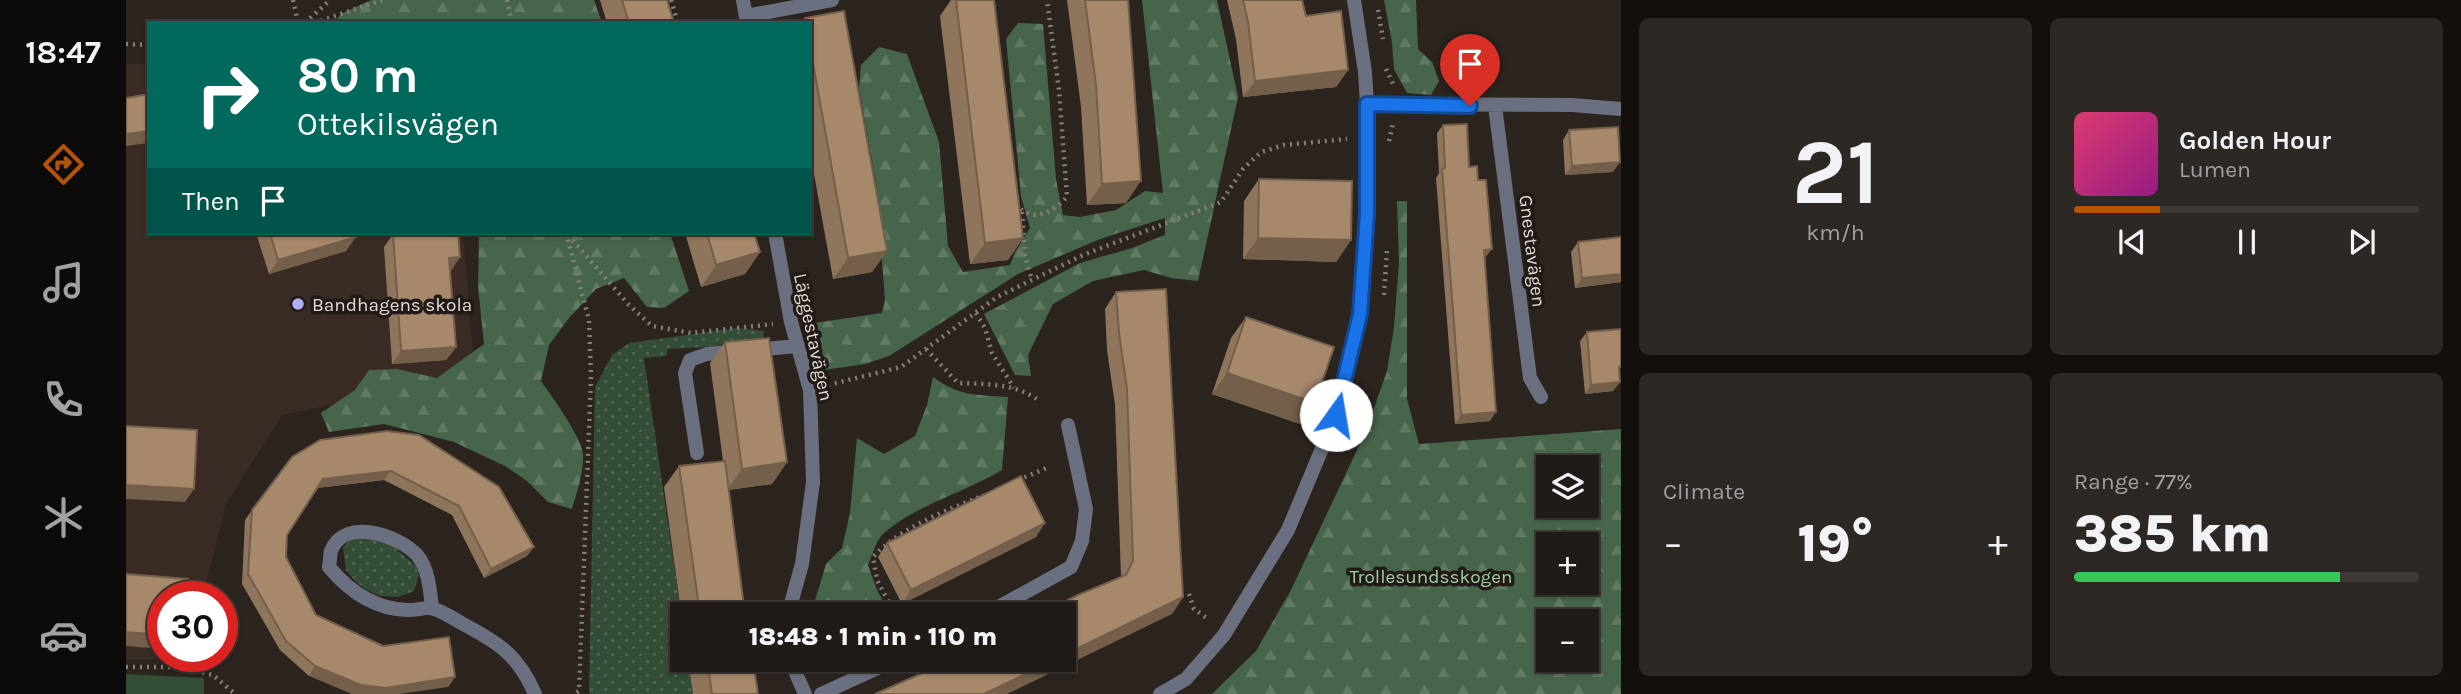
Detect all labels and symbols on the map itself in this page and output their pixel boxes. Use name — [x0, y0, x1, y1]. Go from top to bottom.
pin — [1440, 34, 1500, 106]
street label: Gnestavägen — [1514, 194, 1550, 309]
street label: Läggestavägen — [789, 271, 837, 403]
place label: Bandhagens skola — [312, 294, 472, 316]
marker: Bandhagens skola — [290, 296, 306, 312]
position arrow — [1299, 378, 1373, 452]
park label: Trollesundsskogen — [1350, 566, 1513, 588]
speed limit sign: 30 — [147, 581, 238, 672]

